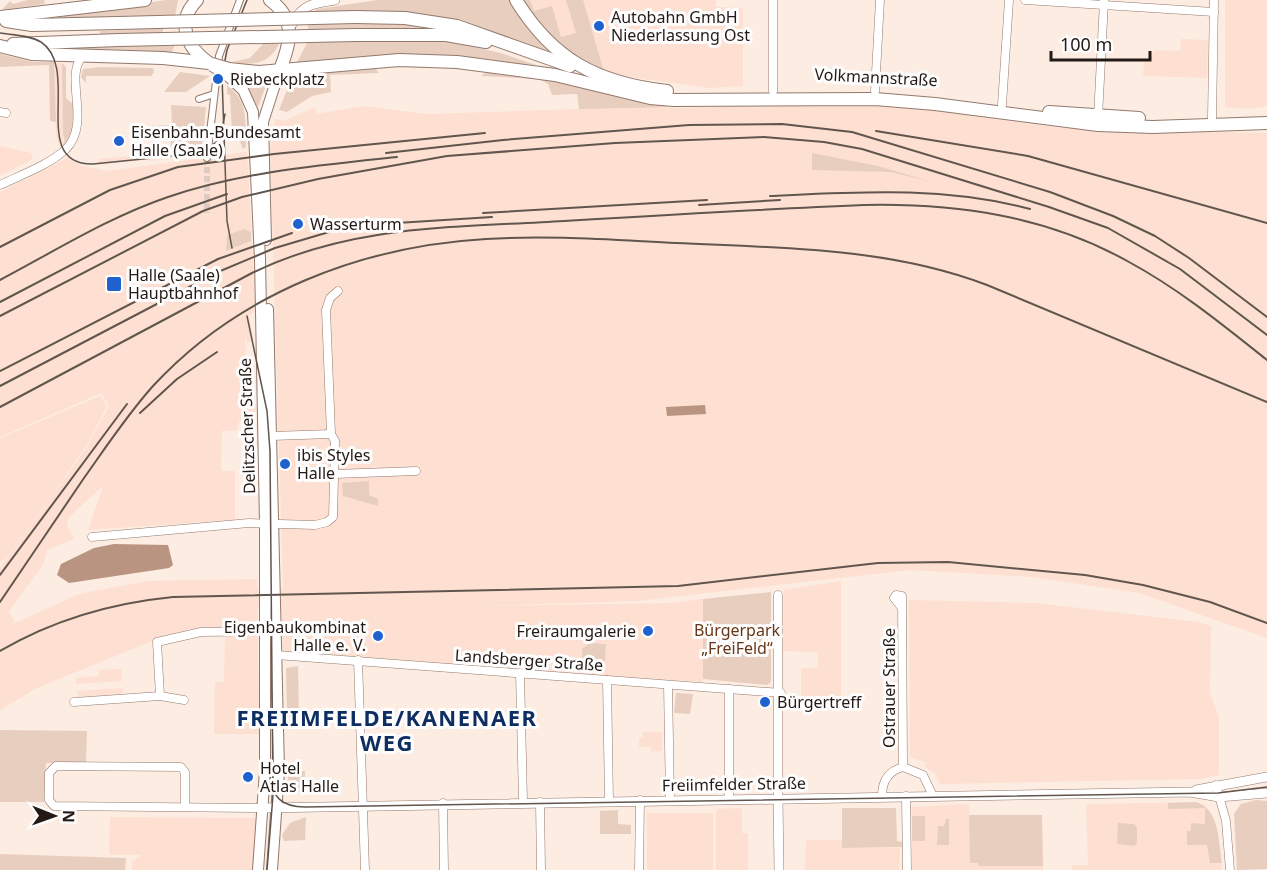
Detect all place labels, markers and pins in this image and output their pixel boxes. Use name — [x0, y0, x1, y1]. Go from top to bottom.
place label: Autobahn GmbH Niederlassung Ost — [611, 6, 750, 46]
marker: Autobahn GmbH Niederlassung Ost — [592, 19, 606, 33]
place label: Riebeckplatz — [230, 68, 324, 90]
marker: Riebeckplatz — [211, 72, 225, 86]
place label: Eisenbahn-Bundesamt Halle (Saale) — [131, 121, 301, 161]
marker: Eisenbahn-Bundesamt Halle (Saale) — [112, 134, 126, 148]
place label: Wasserturm — [310, 213, 402, 235]
marker: Wasserturm — [291, 217, 305, 231]
place label: Halle (Saale) Hauptbahnhof — [128, 264, 239, 304]
marker: Halle (Saale) Hauptbahnhof — [105, 275, 123, 293]
place label: ibis Styles Halle — [297, 444, 370, 484]
marker: ibis Styles Halle — [278, 457, 292, 471]
place label: Eigenbaukombinat Halle e. V. — [224, 616, 366, 656]
place label: Freiraumgalerie — [516, 620, 636, 642]
marker: Freiraumgalerie — [641, 624, 655, 638]
marker: Eigenbaukombinat Halle e. V. — [371, 629, 385, 643]
place label: Bürgertreff — [777, 691, 862, 713]
marker: Bürgertreff — [758, 695, 772, 709]
place label: Hotel Atlas Halle — [260, 757, 339, 797]
marker: Hotel Atlas Halle — [241, 770, 255, 784]

